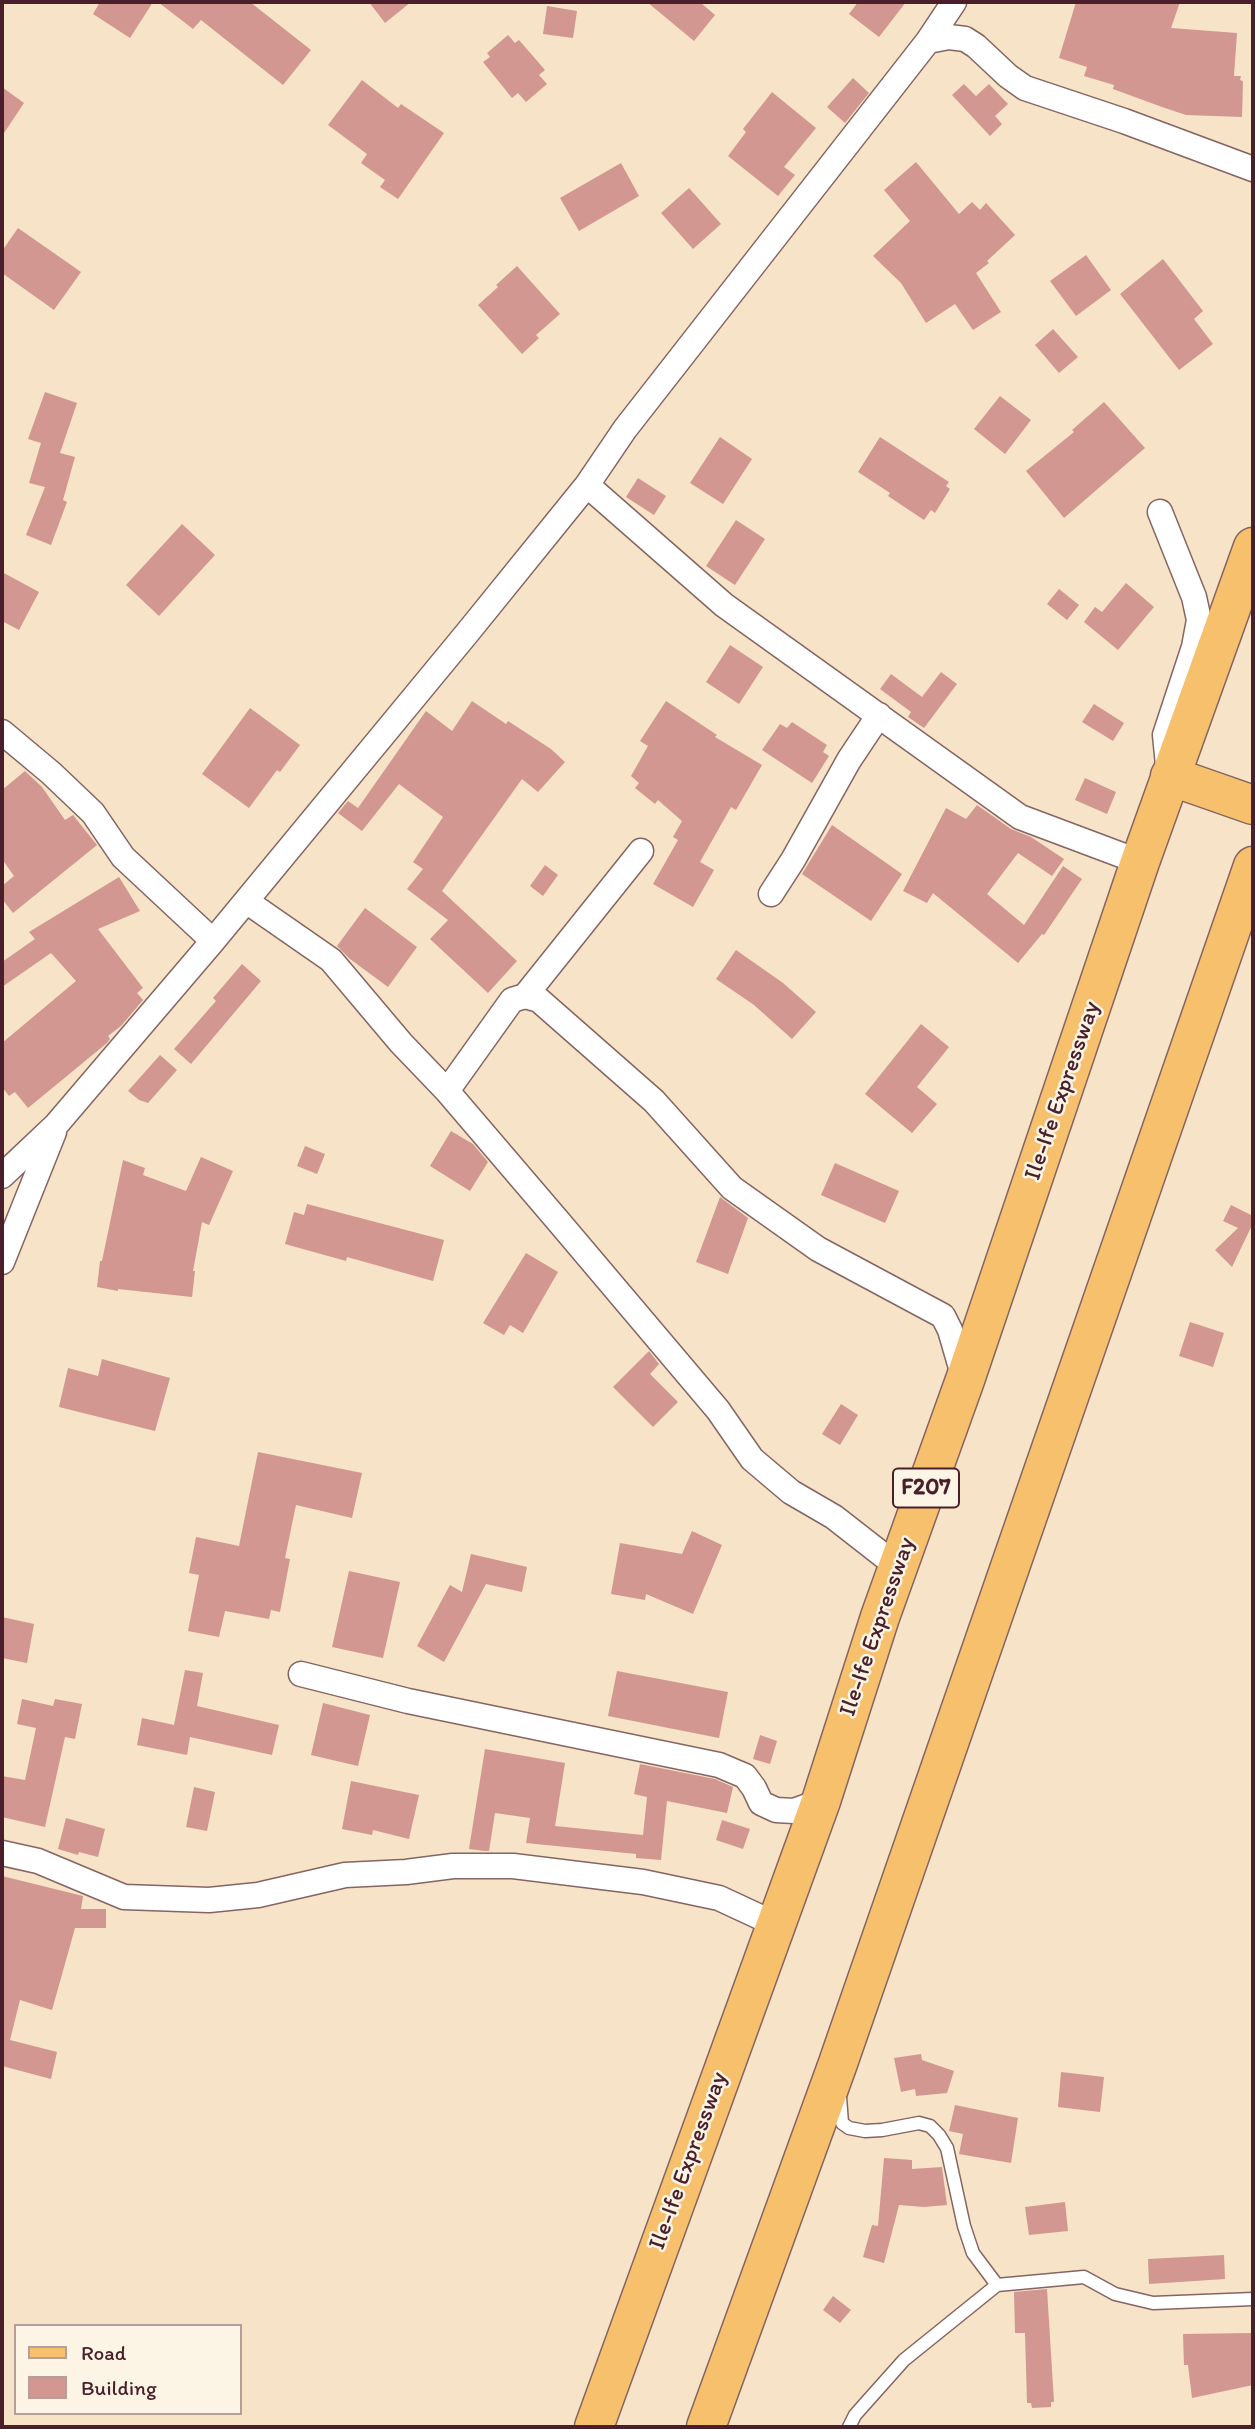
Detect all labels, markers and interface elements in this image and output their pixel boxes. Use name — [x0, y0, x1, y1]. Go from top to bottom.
street label: Ile-Ife Expressway — [1019, 998, 1107, 1184]
road number: F207 — [893, 1469, 959, 1508]
street label: Ile-Ife Expressway — [834, 1534, 922, 1720]
street label: Ile-Ife Expressway — [643, 2068, 735, 2254]
legend — [14, 2324, 242, 2415]
text: Road — [81, 2340, 126, 2365]
text: Building — [81, 2375, 157, 2400]

